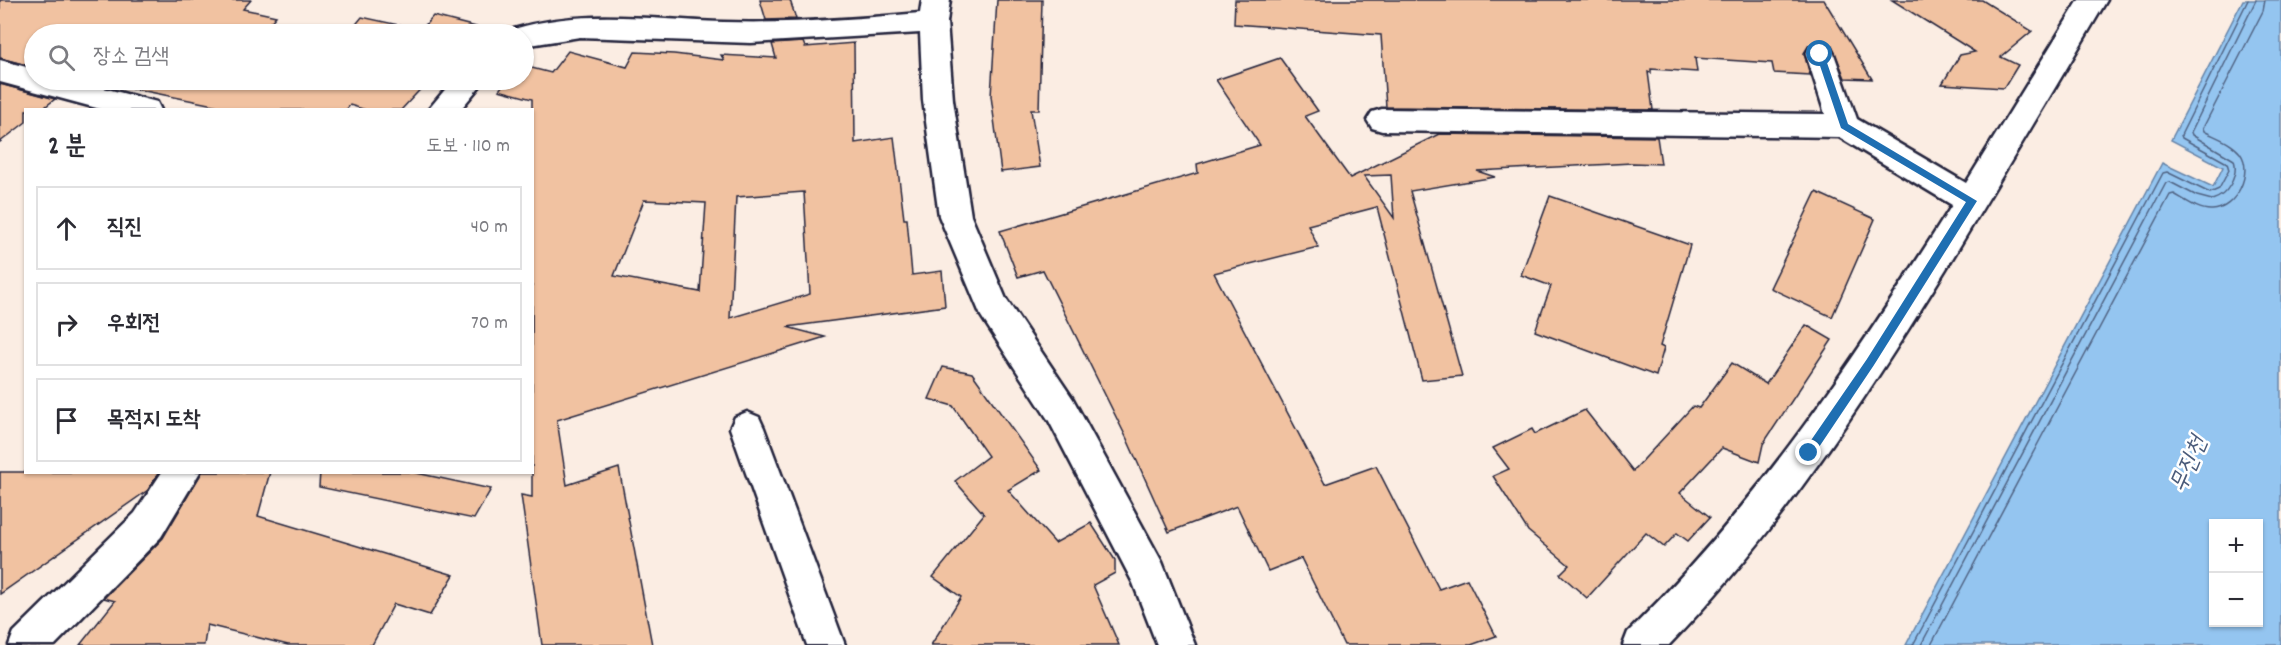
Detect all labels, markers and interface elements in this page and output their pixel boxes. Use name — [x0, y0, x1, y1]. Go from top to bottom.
search box — [24, 24, 534, 90]
route start — [1806, 40, 1832, 66]
icon: search — [45, 41, 78, 74]
text: 장소 검색 — [93, 42, 169, 73]
text: 2 분 — [48, 129, 86, 166]
text: 도보 · 110 m — [426, 133, 510, 161]
icon: ahead — [50, 212, 83, 245]
text: 직진 — [107, 213, 142, 244]
text: 40 m — [470, 214, 508, 242]
icon: right — [50, 308, 83, 341]
text: 우회전 — [107, 309, 160, 340]
text: 70 m — [471, 310, 508, 338]
icon: arrive — [50, 404, 83, 437]
text: 목적지 도착 — [107, 405, 201, 436]
water label: 무진천 — [2163, 429, 2218, 498]
route end — [1795, 439, 1821, 465]
map controls — [2209, 519, 2263, 627]
button: + — [2209, 519, 2263, 573]
button: − — [2209, 573, 2263, 627]

